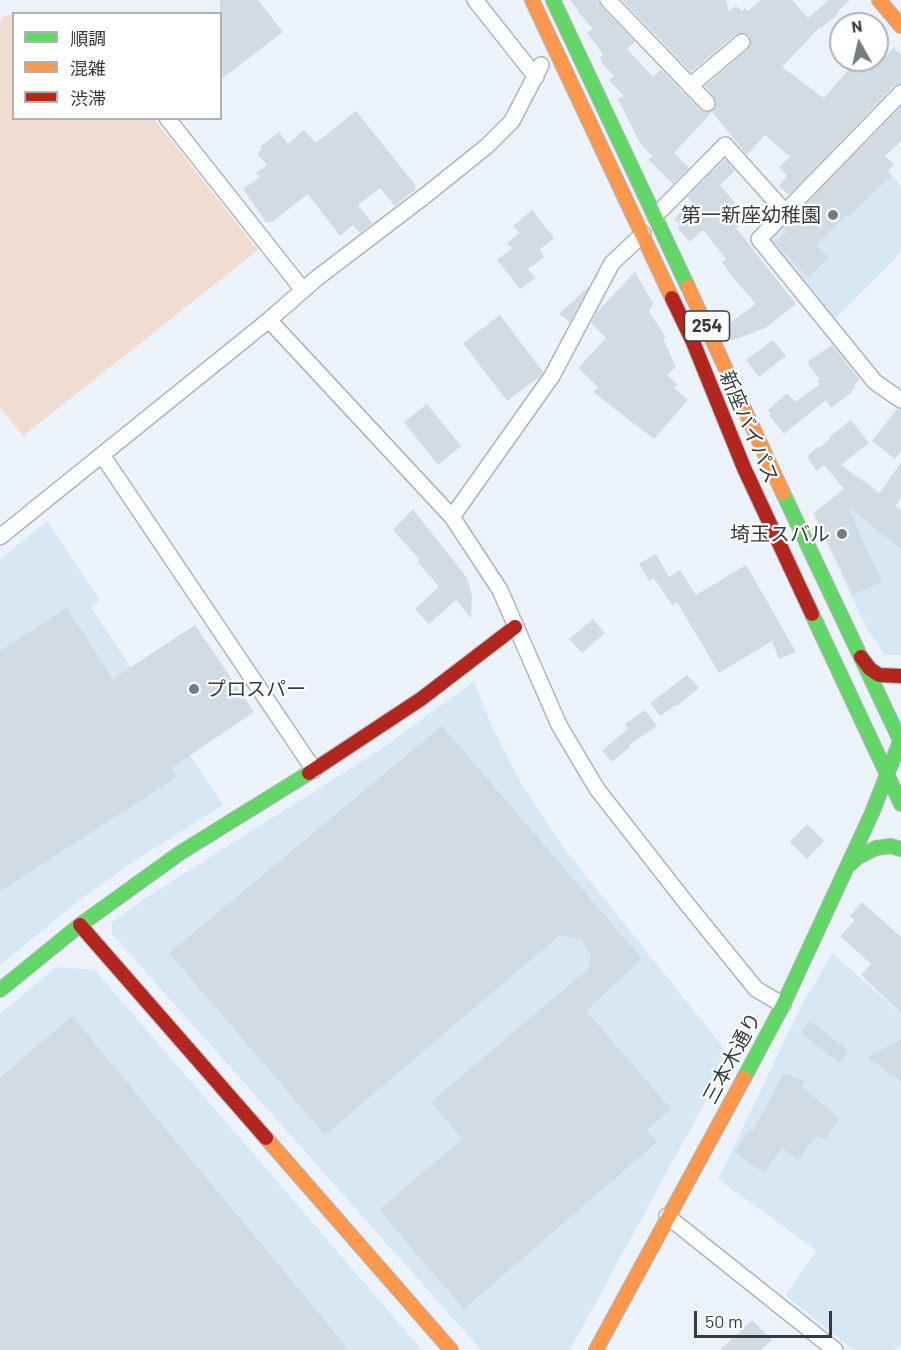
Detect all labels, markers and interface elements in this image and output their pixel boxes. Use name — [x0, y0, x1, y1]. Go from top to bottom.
legend — [12, 12, 222, 120]
north arrow — [829, 12, 889, 72]
text: N — [850, 16, 863, 36]
text: 順調 — [70, 27, 106, 49]
text: 混雑 — [70, 57, 106, 79]
text: 渋滞 — [70, 87, 106, 109]
place label: 第一新座幼稚園 — [681, 203, 821, 227]
marker: 第一新座幼稚園 — [826, 208, 840, 222]
road number: 254 — [684, 311, 730, 341]
street label: 新座バイパス — [715, 367, 783, 487]
place label: 埼玉スバル — [730, 522, 830, 546]
marker: 埼玉スバル — [835, 527, 849, 541]
place label: プロスパー — [206, 677, 306, 701]
marker: プロスパー — [187, 682, 201, 696]
street label: 三本木通り — [698, 1008, 766, 1108]
scale bar — [697, 1299, 835, 1337]
text: 50 m — [705, 1310, 743, 1332]

